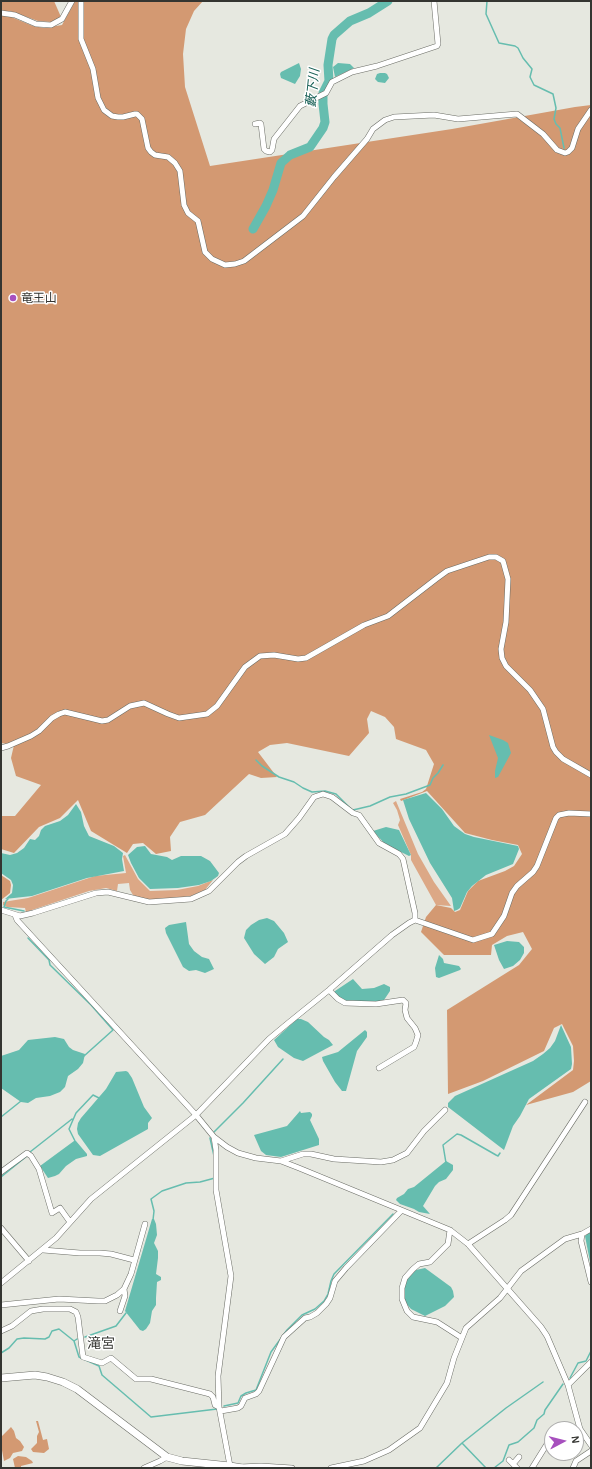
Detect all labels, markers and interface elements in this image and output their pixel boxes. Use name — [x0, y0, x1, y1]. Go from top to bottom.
water label: 藪下川 — [303, 68, 323, 108]
place label: 竜王山 — [21, 291, 57, 305]
marker: 竜王山 — [8, 293, 18, 303]
district label: 滝宮 — [87, 1336, 115, 1352]
north arrow — [544, 1421, 584, 1461]
text: N — [569, 1435, 581, 1444]

